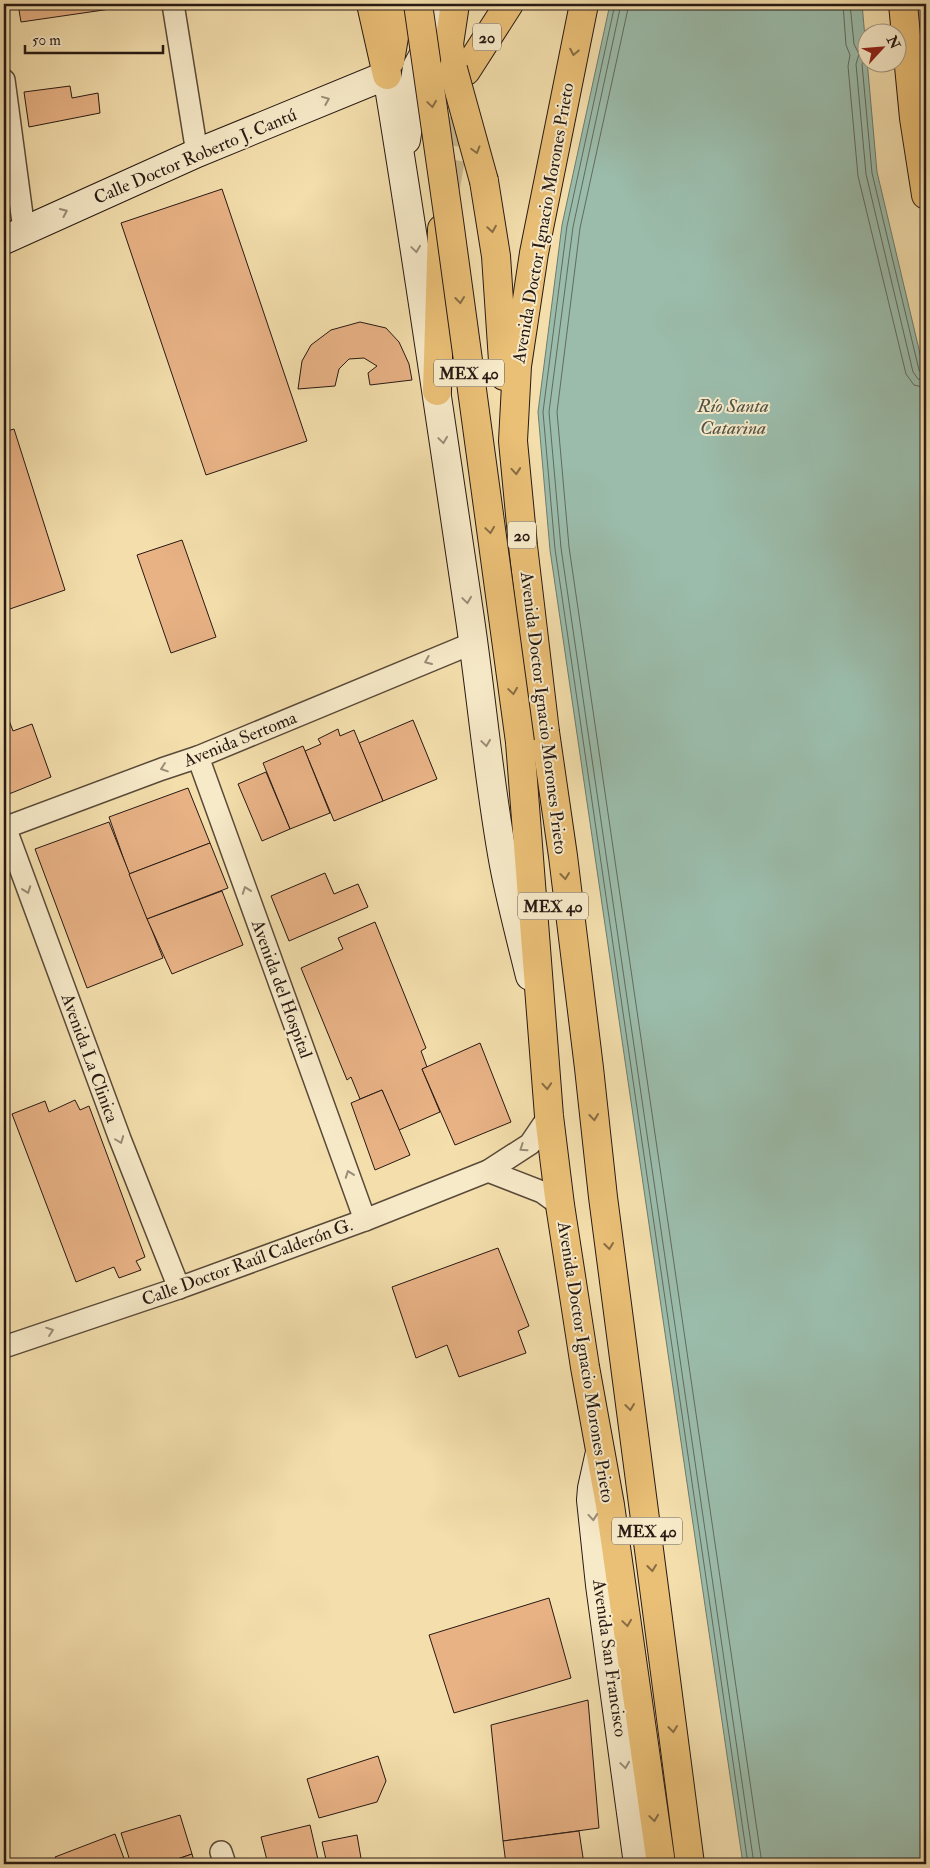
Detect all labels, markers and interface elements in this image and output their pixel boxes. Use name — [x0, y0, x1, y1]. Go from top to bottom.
scale bar — [25, 22, 162, 54]
north arrow — [858, 22, 908, 72]
road number: 20 — [473, 24, 501, 51]
text: 50 m — [32, 31, 61, 50]
text: N — [882, 32, 904, 52]
one-way arrow — [569, 47, 580, 56]
street label: Avenida Doctor Ignacio Morones Prieto — [507, 81, 580, 366]
one-way arrow — [321, 96, 330, 106]
one-way arrow — [427, 100, 437, 108]
street label: Calle Doctor Roberto J. Cantú — [90, 103, 300, 210]
one-way arrow — [470, 146, 481, 154]
one-way arrow — [59, 208, 68, 219]
one-way arrow — [486, 225, 497, 233]
one-way arrow — [410, 245, 420, 254]
one-way arrow — [454, 295, 464, 304]
road number: MEX 40 — [434, 359, 504, 386]
water label: Río Santa Catarina — [696, 394, 769, 440]
one-way arrow — [438, 435, 448, 444]
one-way arrow — [510, 467, 521, 475]
road number: 20 — [508, 522, 536, 548]
one-way arrow — [484, 526, 495, 534]
street label: Avenida Doctor Ignacio Morones Prieto — [515, 570, 572, 856]
one-way arrow — [461, 597, 472, 605]
one-way arrow — [424, 655, 433, 666]
one-way arrow — [507, 687, 517, 695]
street label: Avenida Sertoma — [179, 706, 301, 773]
one-way arrow — [481, 739, 491, 747]
one-way arrow — [160, 762, 169, 772]
one-way arrow — [559, 872, 570, 880]
one-way arrow — [21, 885, 31, 893]
one-way arrow — [242, 886, 252, 895]
road number: MEX 40 — [518, 892, 588, 919]
street label: Avenida del Hospital — [245, 916, 317, 1062]
street label: Avenida La Clinica — [55, 990, 124, 1126]
one-way arrow — [542, 1082, 553, 1090]
one-way arrow — [588, 1113, 599, 1121]
one-way arrow — [115, 1136, 125, 1144]
one-way arrow — [519, 1142, 529, 1151]
one-way arrow — [345, 1171, 355, 1179]
street label: Calle Doctor Raúl Calderón G. — [139, 1214, 356, 1311]
street label: Avenida Doctor Ignacio Morones Prieto — [552, 1219, 619, 1505]
one-way arrow — [603, 1242, 614, 1250]
one-way arrow — [45, 1327, 54, 1337]
one-way arrow — [625, 1403, 635, 1411]
one-way arrow — [587, 1513, 598, 1521]
road number: MEX 40 — [612, 1518, 682, 1544]
one-way arrow — [646, 1564, 656, 1572]
street label: Avenida San Francisco — [587, 1577, 632, 1739]
one-way arrow — [621, 1618, 631, 1627]
one-way arrow — [667, 1725, 678, 1733]
one-way arrow — [619, 1760, 629, 1769]
one-way arrow — [649, 1814, 659, 1823]

